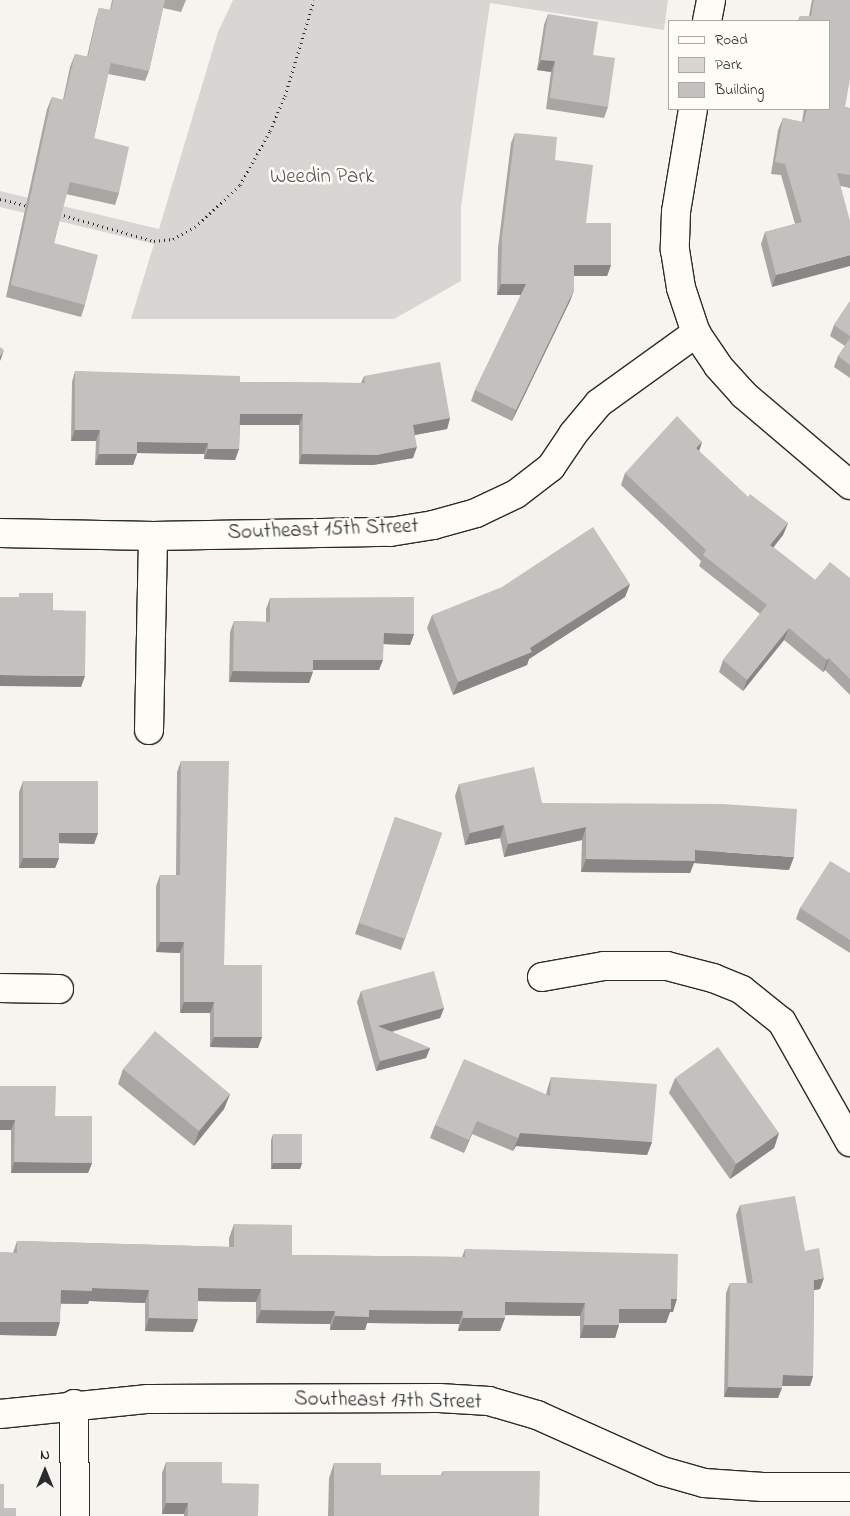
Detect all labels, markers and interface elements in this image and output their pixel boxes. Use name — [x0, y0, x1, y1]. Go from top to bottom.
legend — [668, 20, 830, 110]
text: Road — [715, 29, 748, 51]
text: Park — [715, 54, 742, 76]
text: Building — [715, 79, 764, 101]
park label: Weedin Park — [270, 164, 374, 190]
street label: Southeast 15th Street — [227, 514, 419, 546]
street label: Southeast 17th Street — [294, 1387, 482, 1415]
text: N — [40, 1445, 50, 1466]
north arrow — [20, 1446, 70, 1496]

